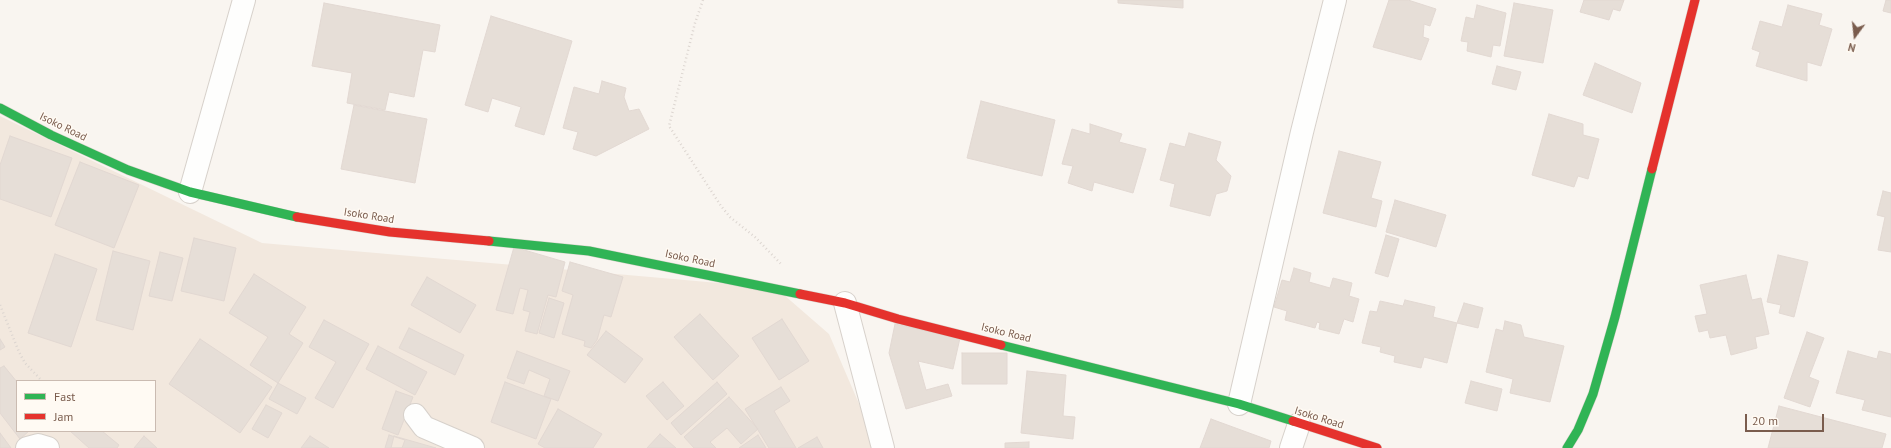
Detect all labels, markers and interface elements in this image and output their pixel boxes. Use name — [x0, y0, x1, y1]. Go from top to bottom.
north arrow — [1835, 16, 1875, 56]
text: N — [1847, 40, 1857, 55]
street label: Isoko Road — [37, 110, 89, 144]
street label: Isoko Road — [343, 205, 395, 227]
street label: Isoko Road — [664, 247, 716, 271]
street label: Isoko Road — [980, 320, 1032, 346]
legend — [16, 380, 156, 432]
text: Fast — [54, 389, 75, 404]
street label: Isoko Road — [1293, 404, 1345, 432]
scale bar — [1747, 406, 1826, 432]
text: Jam — [54, 409, 73, 424]
text: 20 m — [1752, 413, 1778, 428]

